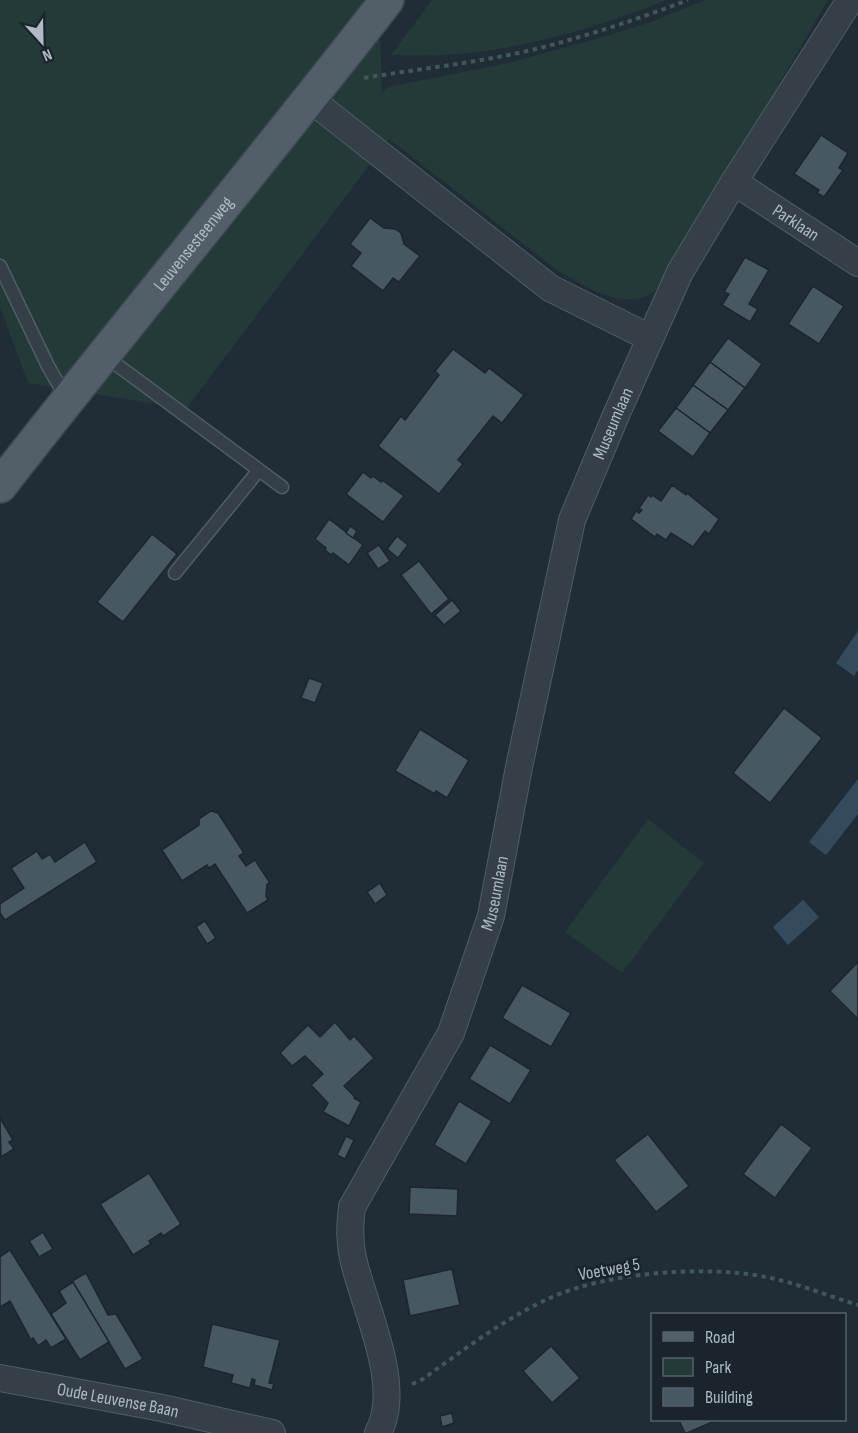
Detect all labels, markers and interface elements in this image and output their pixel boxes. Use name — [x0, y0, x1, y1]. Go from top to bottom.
north arrow — [12, 12, 72, 72]
text: N — [40, 44, 55, 65]
street label: Leuvensesteenweg — [149, 192, 238, 295]
street label: Parklaan — [768, 200, 823, 246]
street label: Museumlaan — [589, 384, 638, 463]
street label: Museumlaan — [477, 854, 513, 934]
street label: Voetweg 5 — [577, 1254, 642, 1285]
legend — [651, 1313, 846, 1421]
text: Road — [705, 1327, 735, 1348]
text: Park — [705, 1357, 731, 1378]
street label: Oude Leuvense Baan — [55, 1379, 181, 1422]
text: Building — [705, 1387, 753, 1408]

